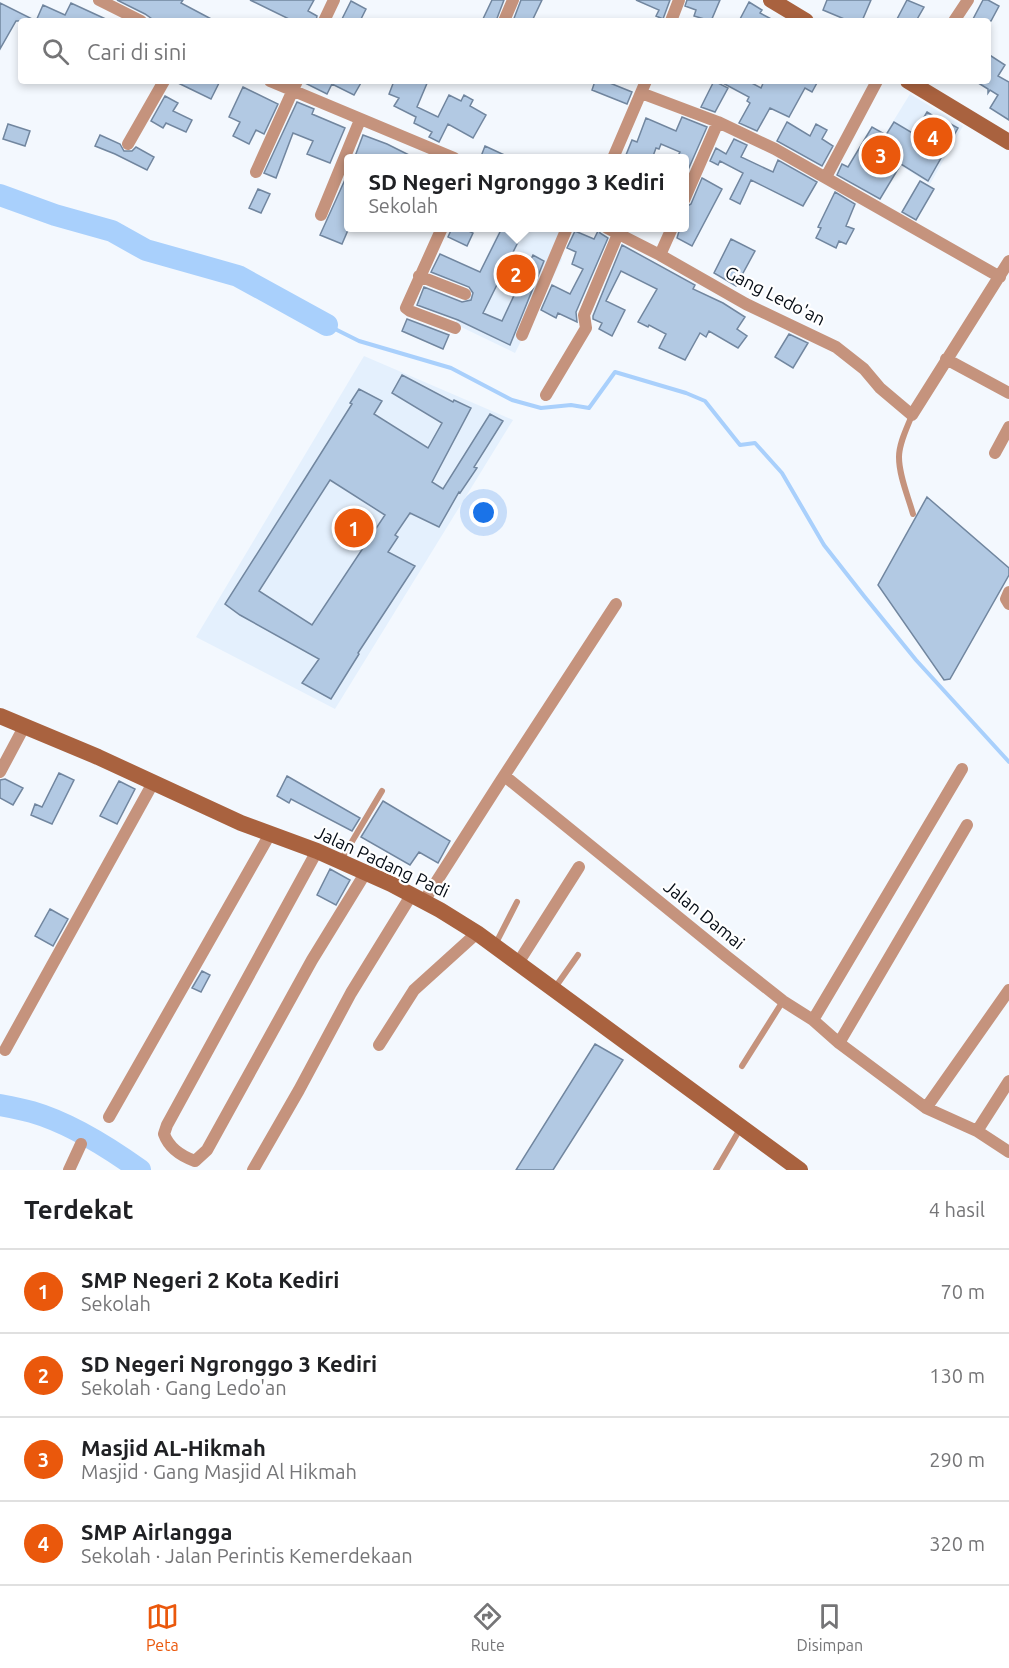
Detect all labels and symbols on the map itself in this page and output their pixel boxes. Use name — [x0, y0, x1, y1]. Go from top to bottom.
pin: 4 — [914, 114, 952, 160]
pin: 3 — [862, 132, 900, 178]
pin: 2 — [496, 252, 536, 296]
street label: Gang Ledo'an — [722, 261, 829, 329]
your location — [469, 498, 498, 527]
pin: 1 — [334, 506, 374, 550]
street label: Jalan Padang Padi — [312, 821, 453, 901]
street label: Jalan Damai — [660, 876, 749, 953]

